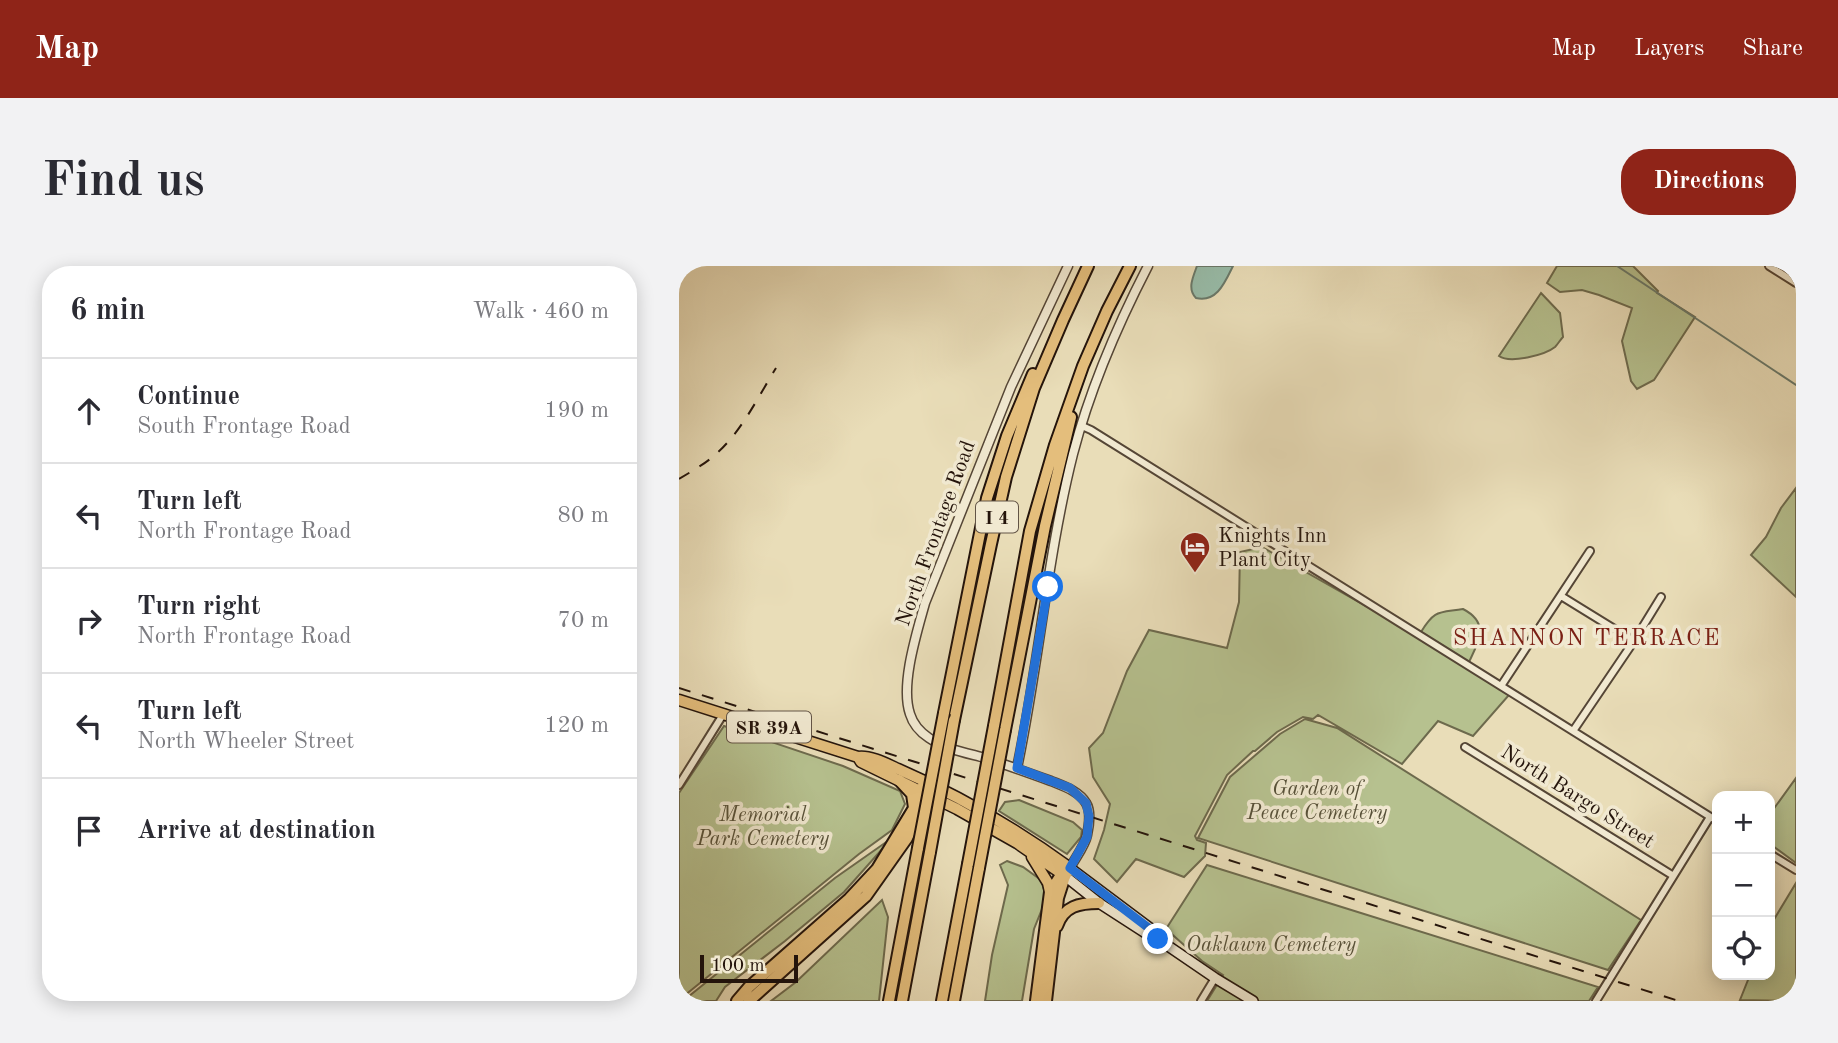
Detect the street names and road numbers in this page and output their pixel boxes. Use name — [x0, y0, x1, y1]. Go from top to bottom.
street label: North Frontage Road — [893, 438, 980, 629]
road number: I 4 — [976, 501, 1018, 532]
road number: SR 39A — [727, 712, 811, 742]
street label: North Bargo Street — [1497, 742, 1658, 853]

